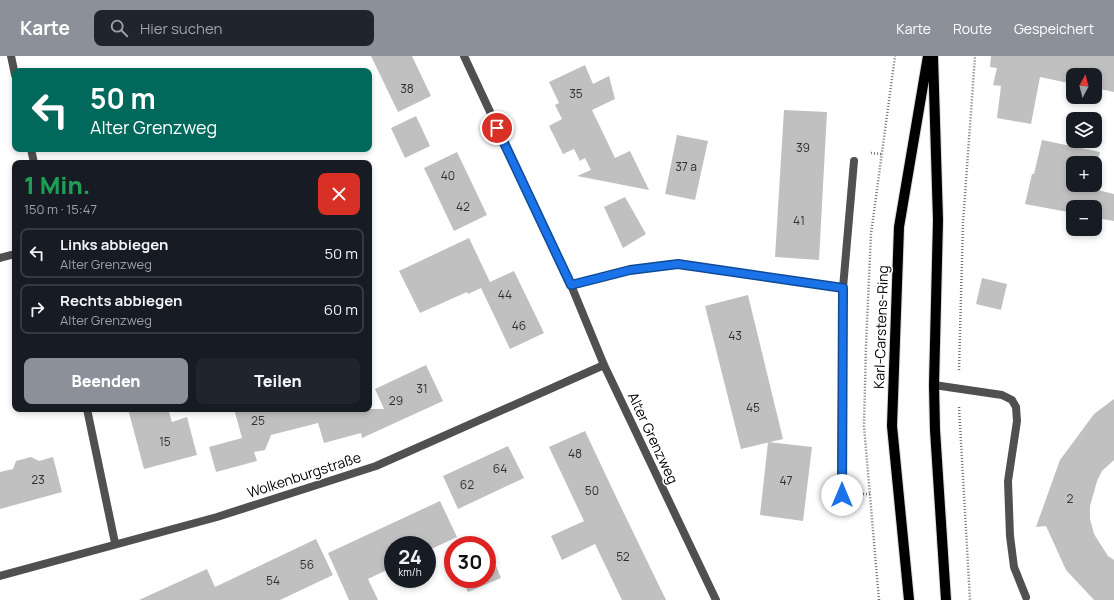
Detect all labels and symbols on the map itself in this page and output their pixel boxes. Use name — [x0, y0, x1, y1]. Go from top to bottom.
north arrow — [1066, 68, 1102, 104]
house number: 38 — [400, 80, 414, 97]
house number: 35 — [569, 85, 583, 102]
pin — [480, 111, 514, 145]
house number: 39 — [796, 139, 810, 156]
house number: 37 a — [675, 158, 697, 175]
house number: 40 — [441, 167, 455, 184]
house number: 42 — [456, 198, 470, 215]
house number: 41 — [793, 212, 805, 229]
street label: Karl-Carstens-Ring — [869, 265, 892, 389]
house number: 44 — [498, 286, 512, 303]
house number: 46 — [512, 317, 526, 334]
house number: 43 — [728, 327, 742, 344]
house number: 31 — [416, 380, 428, 397]
street label: Alter Grenzweg — [624, 389, 683, 487]
house number: 29 — [389, 392, 403, 409]
house number: 45 — [746, 399, 760, 416]
house number: 25 — [251, 412, 265, 429]
house number: 15 — [159, 433, 171, 450]
house number: 48 — [568, 445, 582, 462]
street label: Wolkenburgstraße — [245, 447, 363, 502]
house number: 64 — [493, 460, 507, 477]
house number: 23 — [31, 471, 45, 488]
house number: 47 — [779, 472, 793, 489]
position arrow — [821, 474, 863, 516]
house number: 62 — [460, 476, 474, 493]
house number: 50 — [585, 482, 599, 499]
house number: 2 — [1067, 490, 1074, 507]
speed limit sign: 30 — [444, 536, 496, 588]
house number: 52 — [616, 548, 630, 565]
house number: 56 — [300, 556, 314, 573]
house number: 54 — [266, 572, 280, 589]

